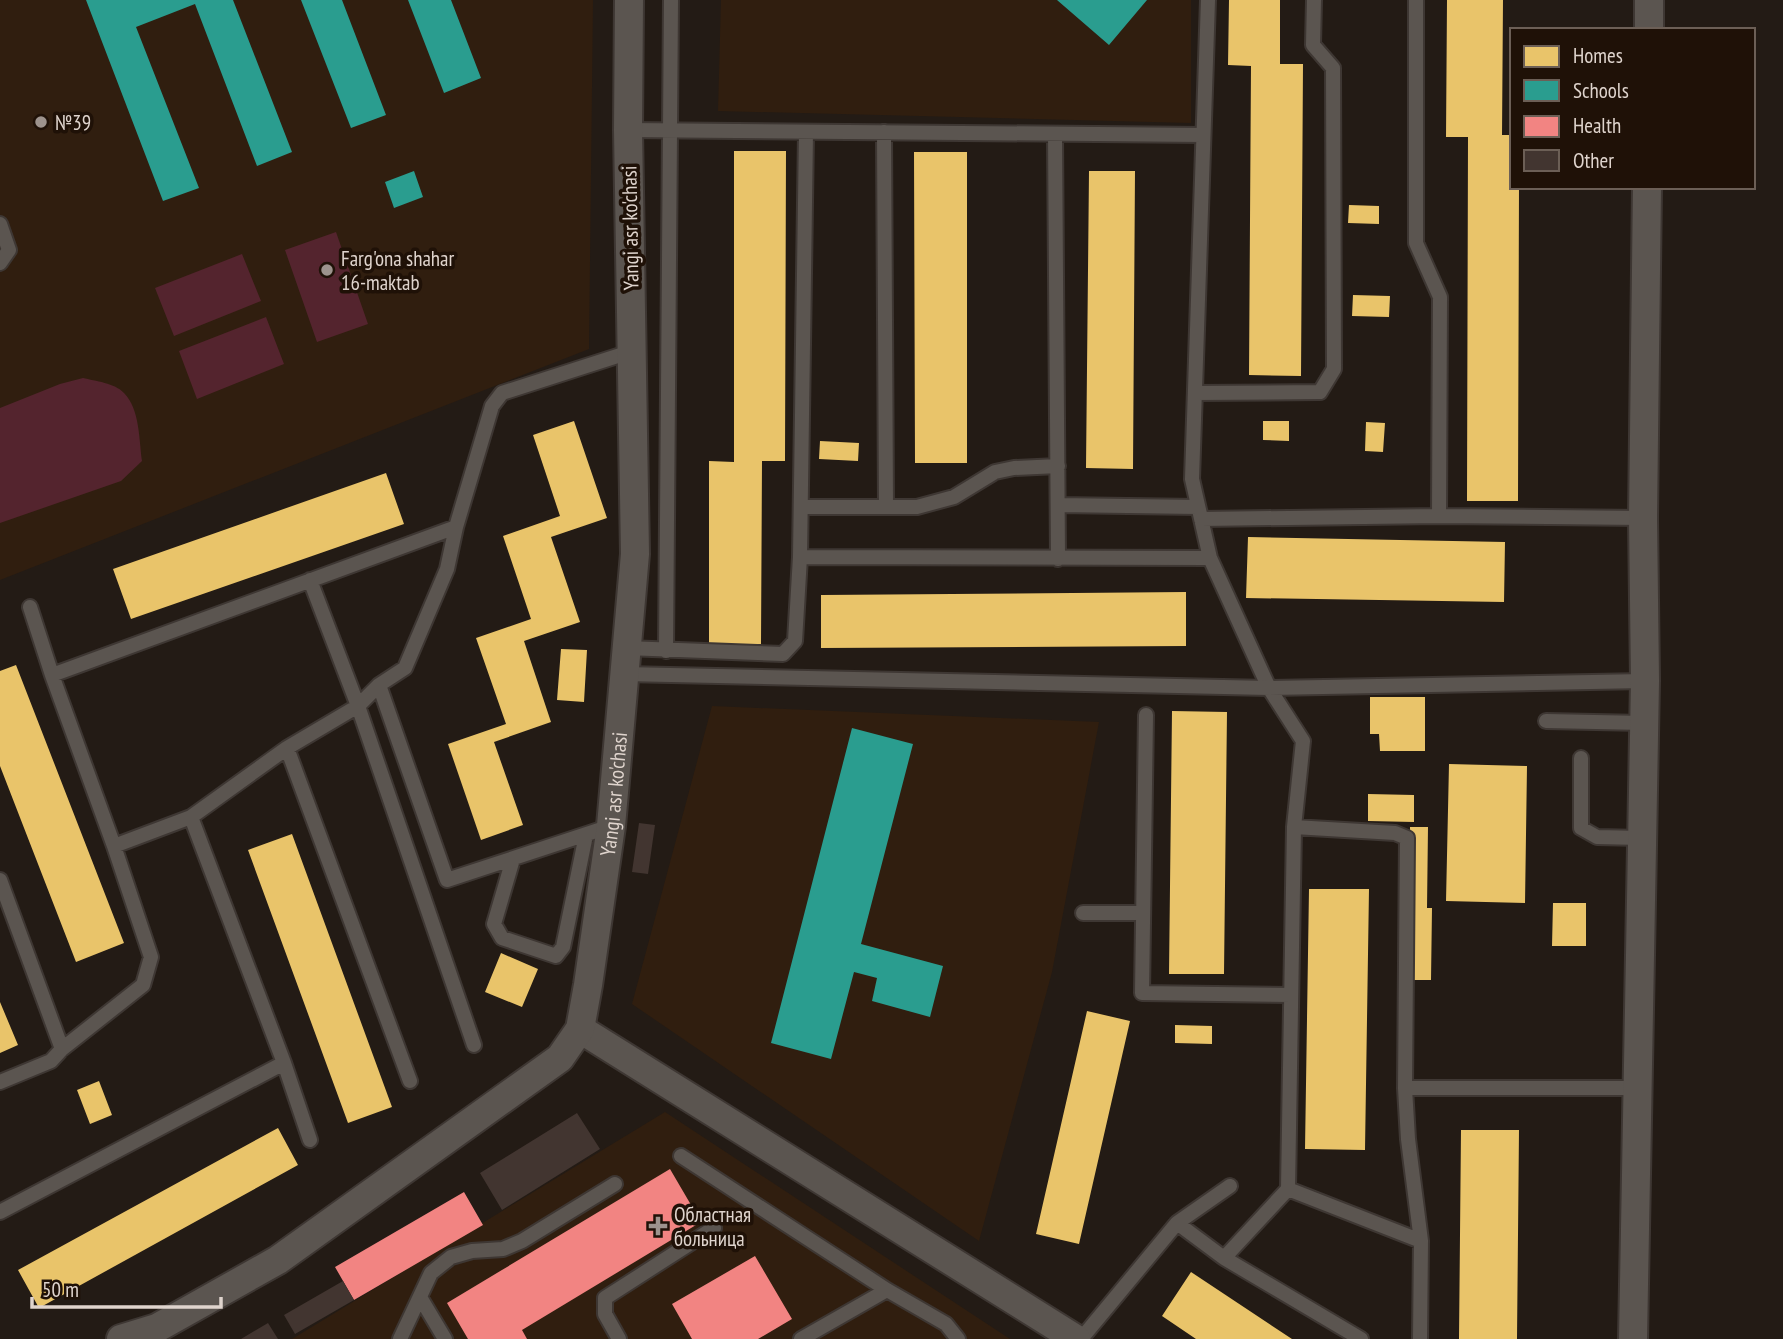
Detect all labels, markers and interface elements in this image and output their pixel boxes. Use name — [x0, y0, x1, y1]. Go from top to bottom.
legend — [1510, 28, 1755, 189]
text: Homes — [1573, 42, 1623, 69]
text: Schools — [1573, 77, 1629, 104]
place label: №39 — [55, 109, 91, 136]
text: Health — [1573, 112, 1621, 139]
marker: №39 — [33, 114, 49, 130]
text: Other — [1573, 147, 1614, 174]
street label: Yangi asr ko'chasi — [615, 165, 645, 291]
place label: Farg'ona shahar 16-maktab — [341, 245, 454, 296]
marker: Farg'ona shahar 16-maktab — [319, 262, 335, 278]
street label: Yangi asr ko'chasi — [593, 731, 633, 858]
place label: Областная больница — [674, 1201, 751, 1252]
marker: Областная больница — [648, 1216, 668, 1236]
scale bar — [32, 1266, 220, 1310]
text: 50 m — [42, 1276, 79, 1303]

